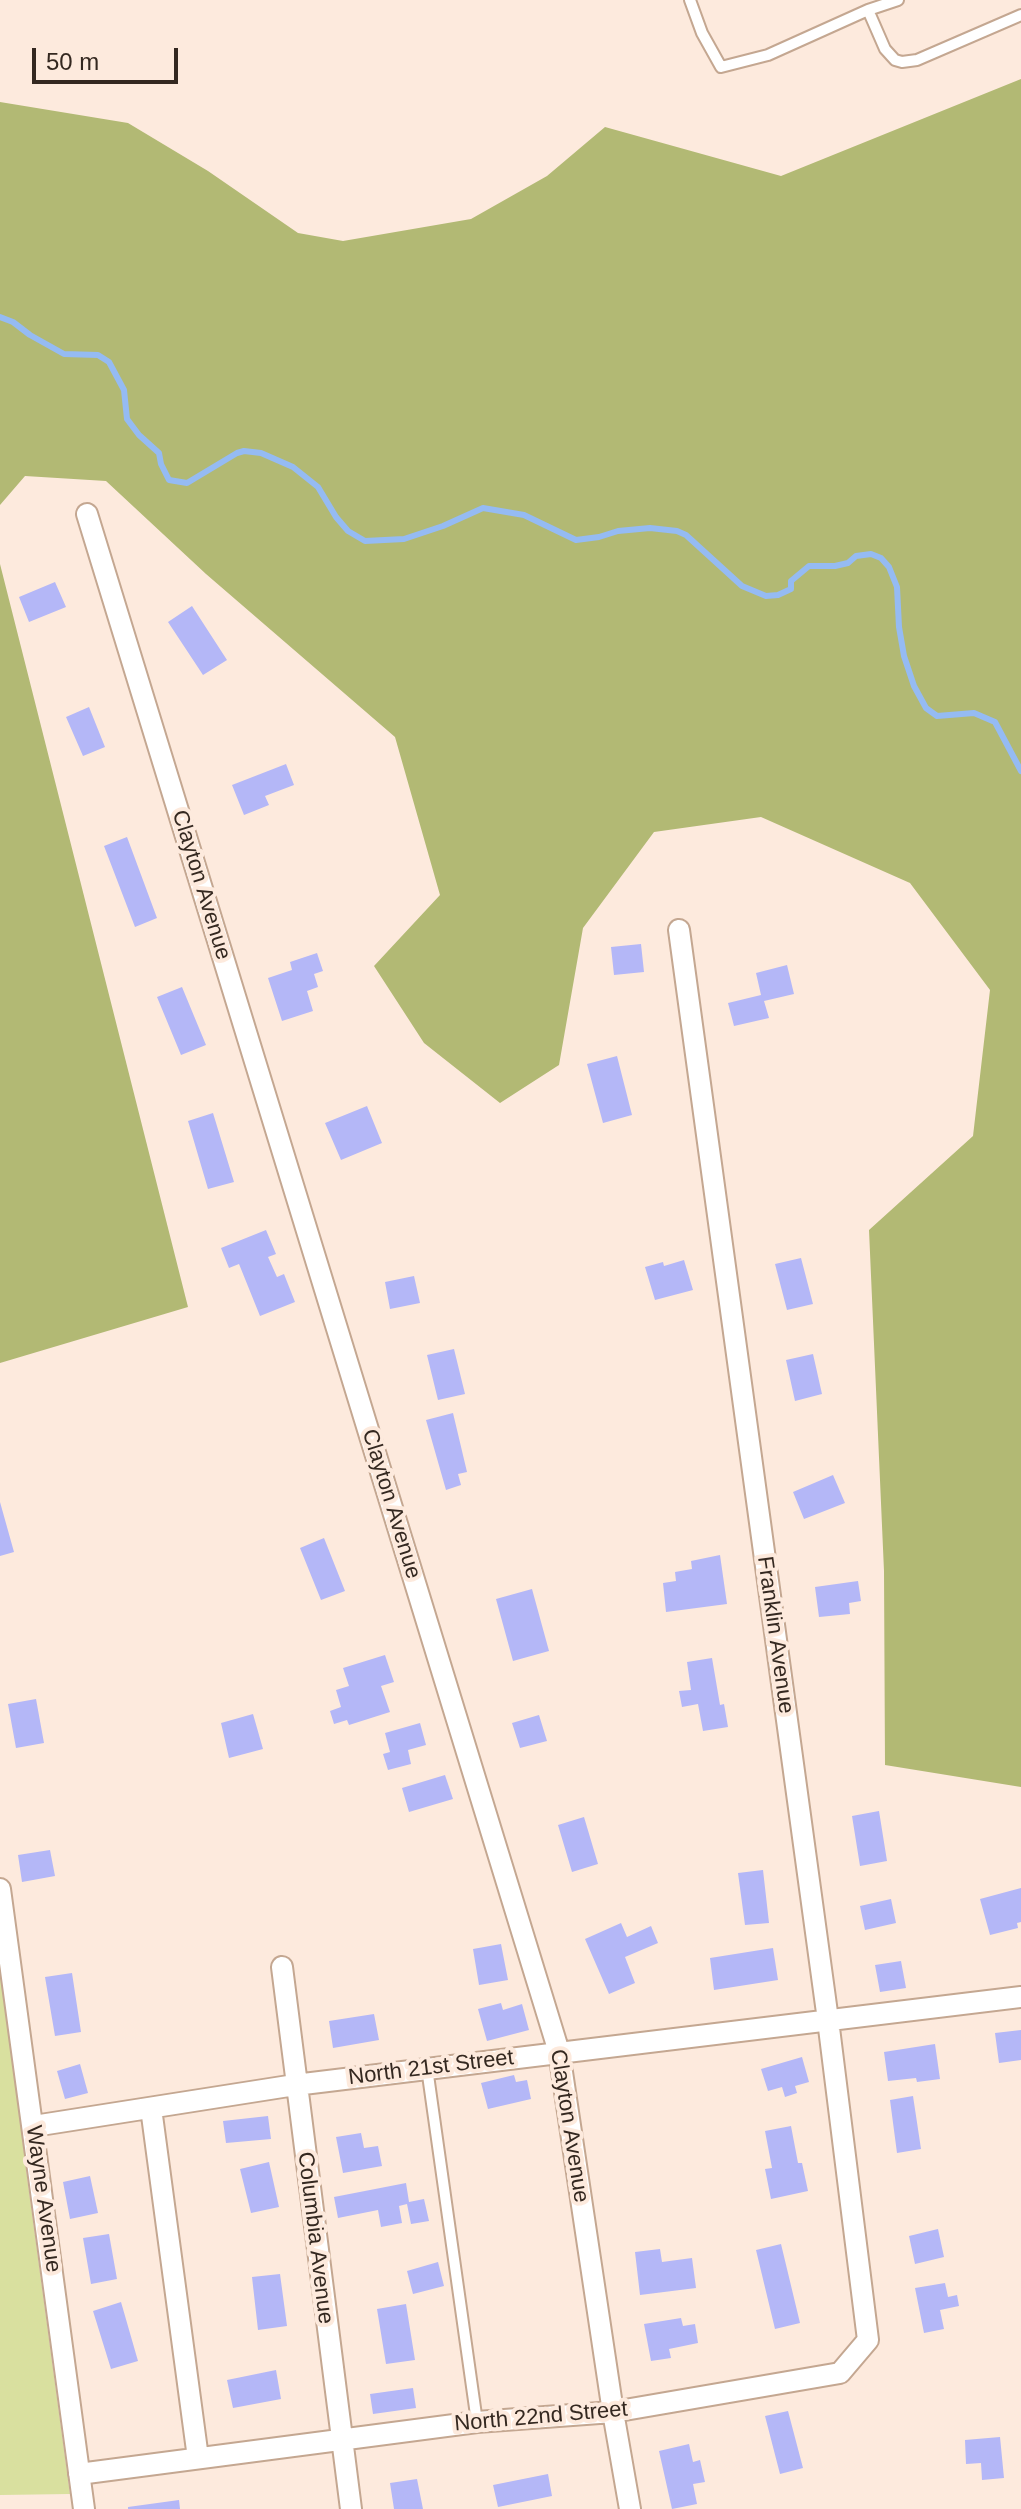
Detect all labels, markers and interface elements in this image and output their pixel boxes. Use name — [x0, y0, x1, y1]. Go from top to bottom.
scale bar — [36, 32, 182, 82]
text: 50 m — [46, 48, 99, 75]
street label: Clayton Avenue — [166, 807, 236, 963]
street label: Clayton Avenue — [356, 1426, 426, 1582]
street label: Franklin Avenue — [751, 1555, 799, 1715]
street label: North 21st Street — [347, 2045, 515, 2091]
street label: Clayton Avenue — [544, 2047, 594, 2205]
street label: Wayne Avenue — [20, 2124, 66, 2274]
street label: Columbia Avenue — [291, 2150, 339, 2326]
street label: North 22nd Street — [453, 2396, 629, 2438]

